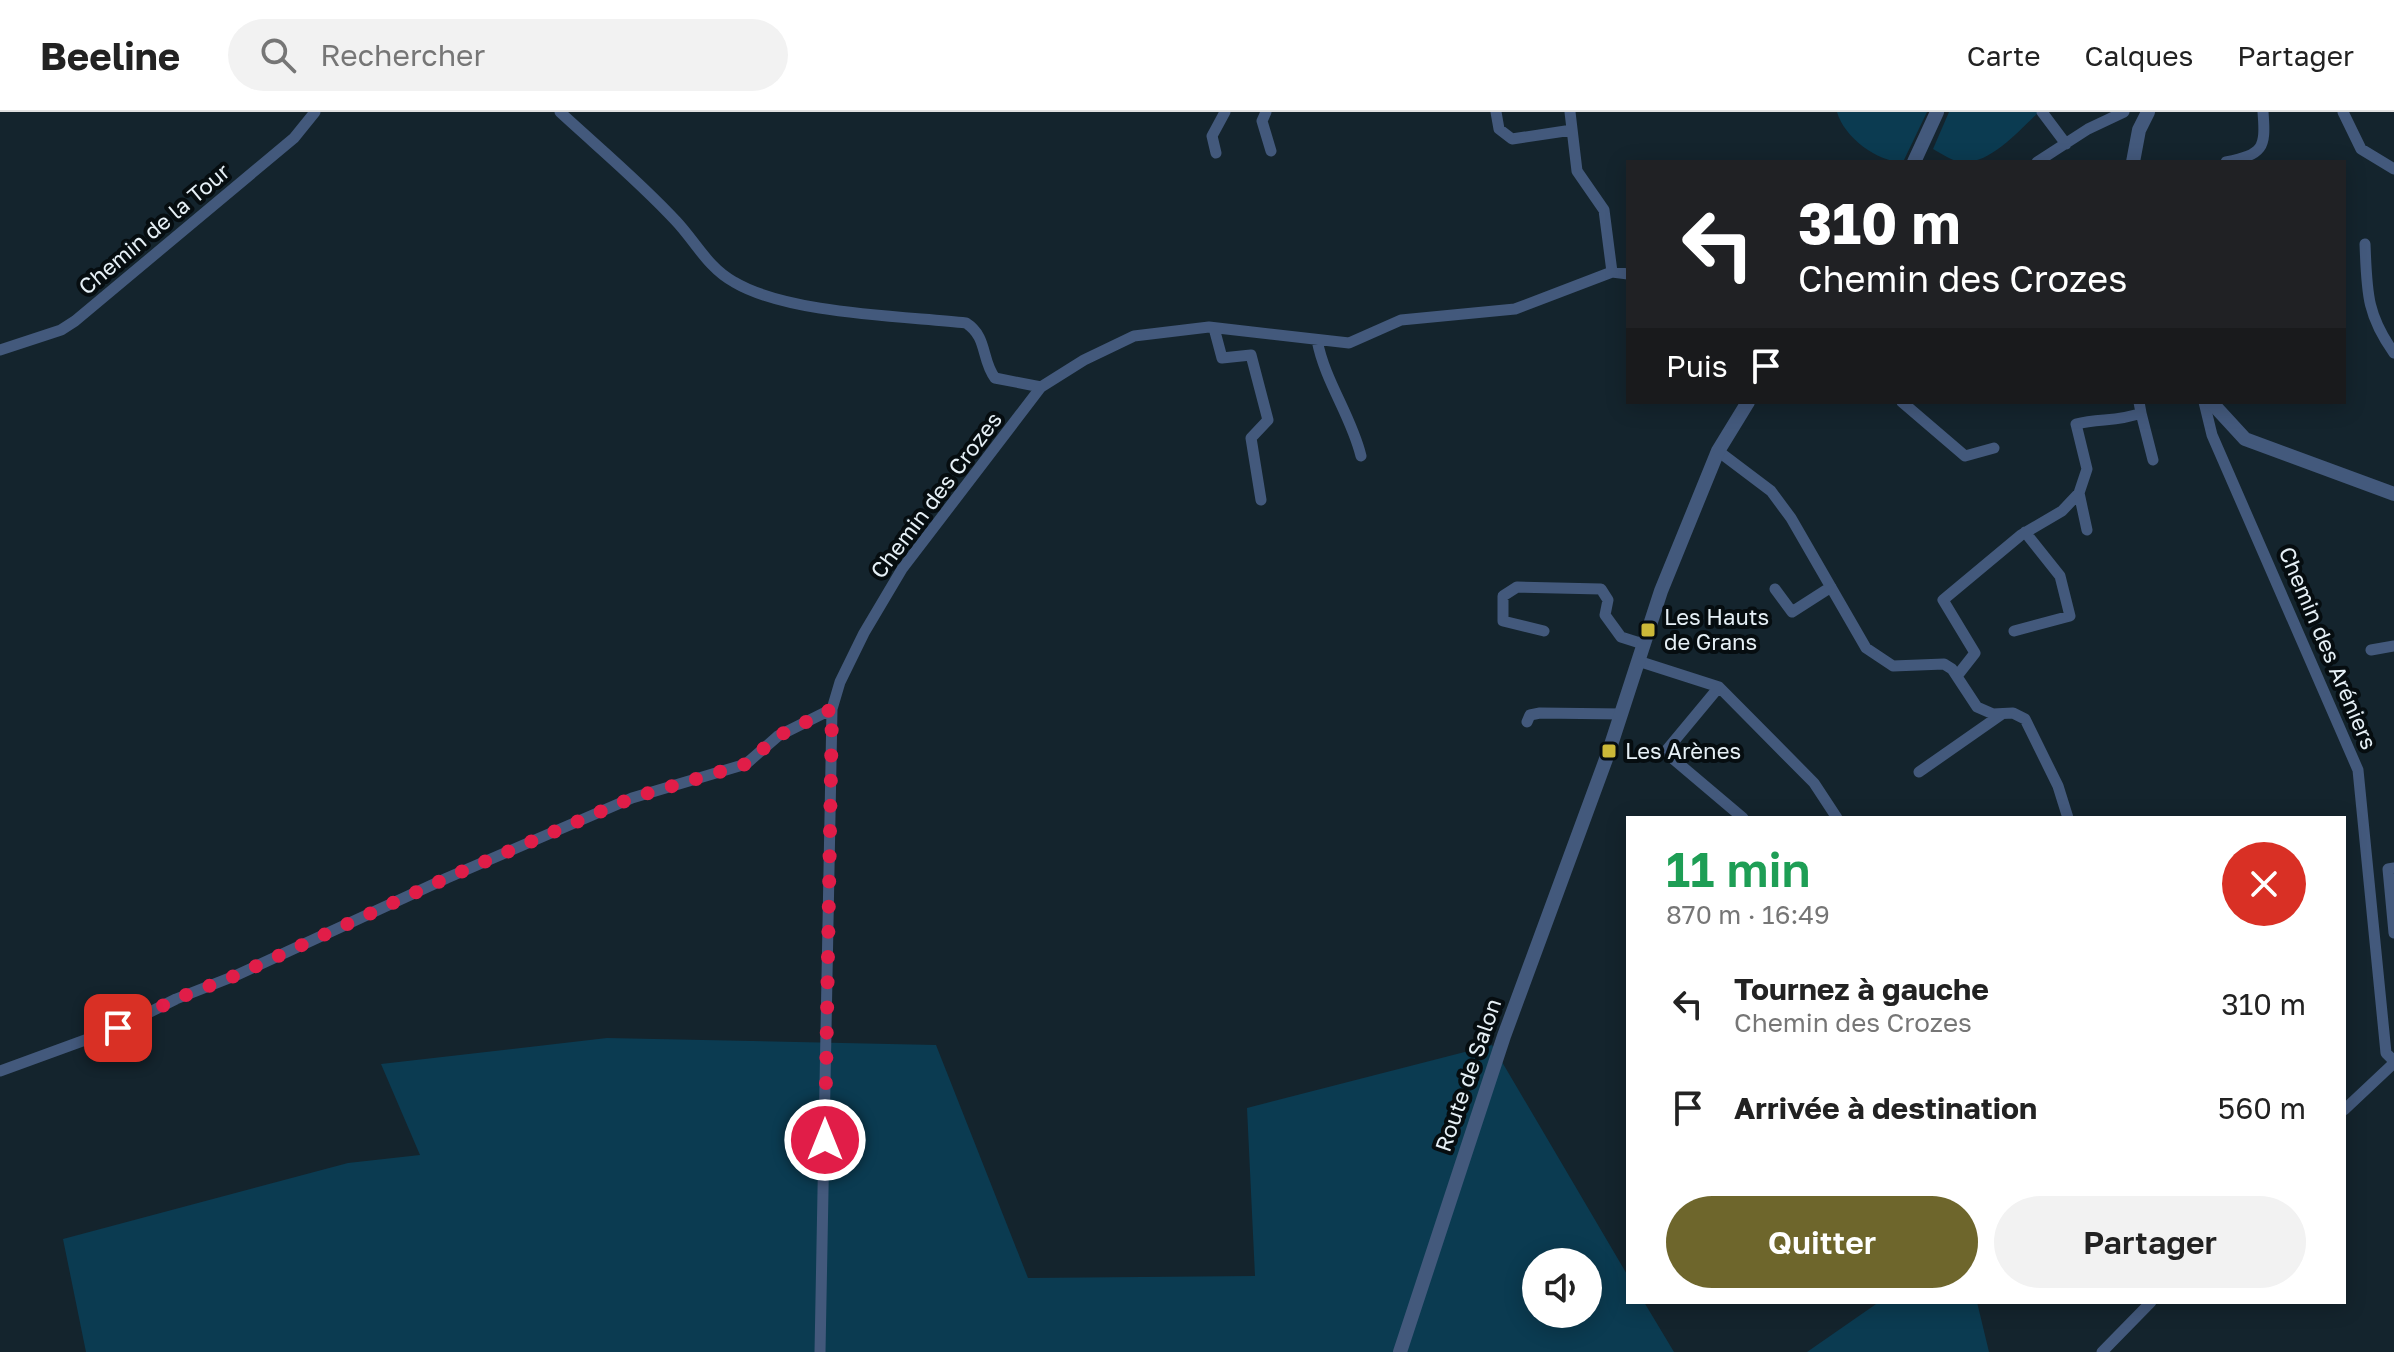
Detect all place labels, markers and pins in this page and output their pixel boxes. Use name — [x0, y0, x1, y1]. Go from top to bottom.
place label: Les Hauts de Grans — [1664, 603, 1769, 655]
marker: Les Hauts de Grans — [1639, 621, 1657, 639]
place label: Les Arènes — [1625, 737, 1741, 764]
marker: Les Arènes — [1600, 742, 1618, 760]
pin — [84, 994, 152, 1062]

